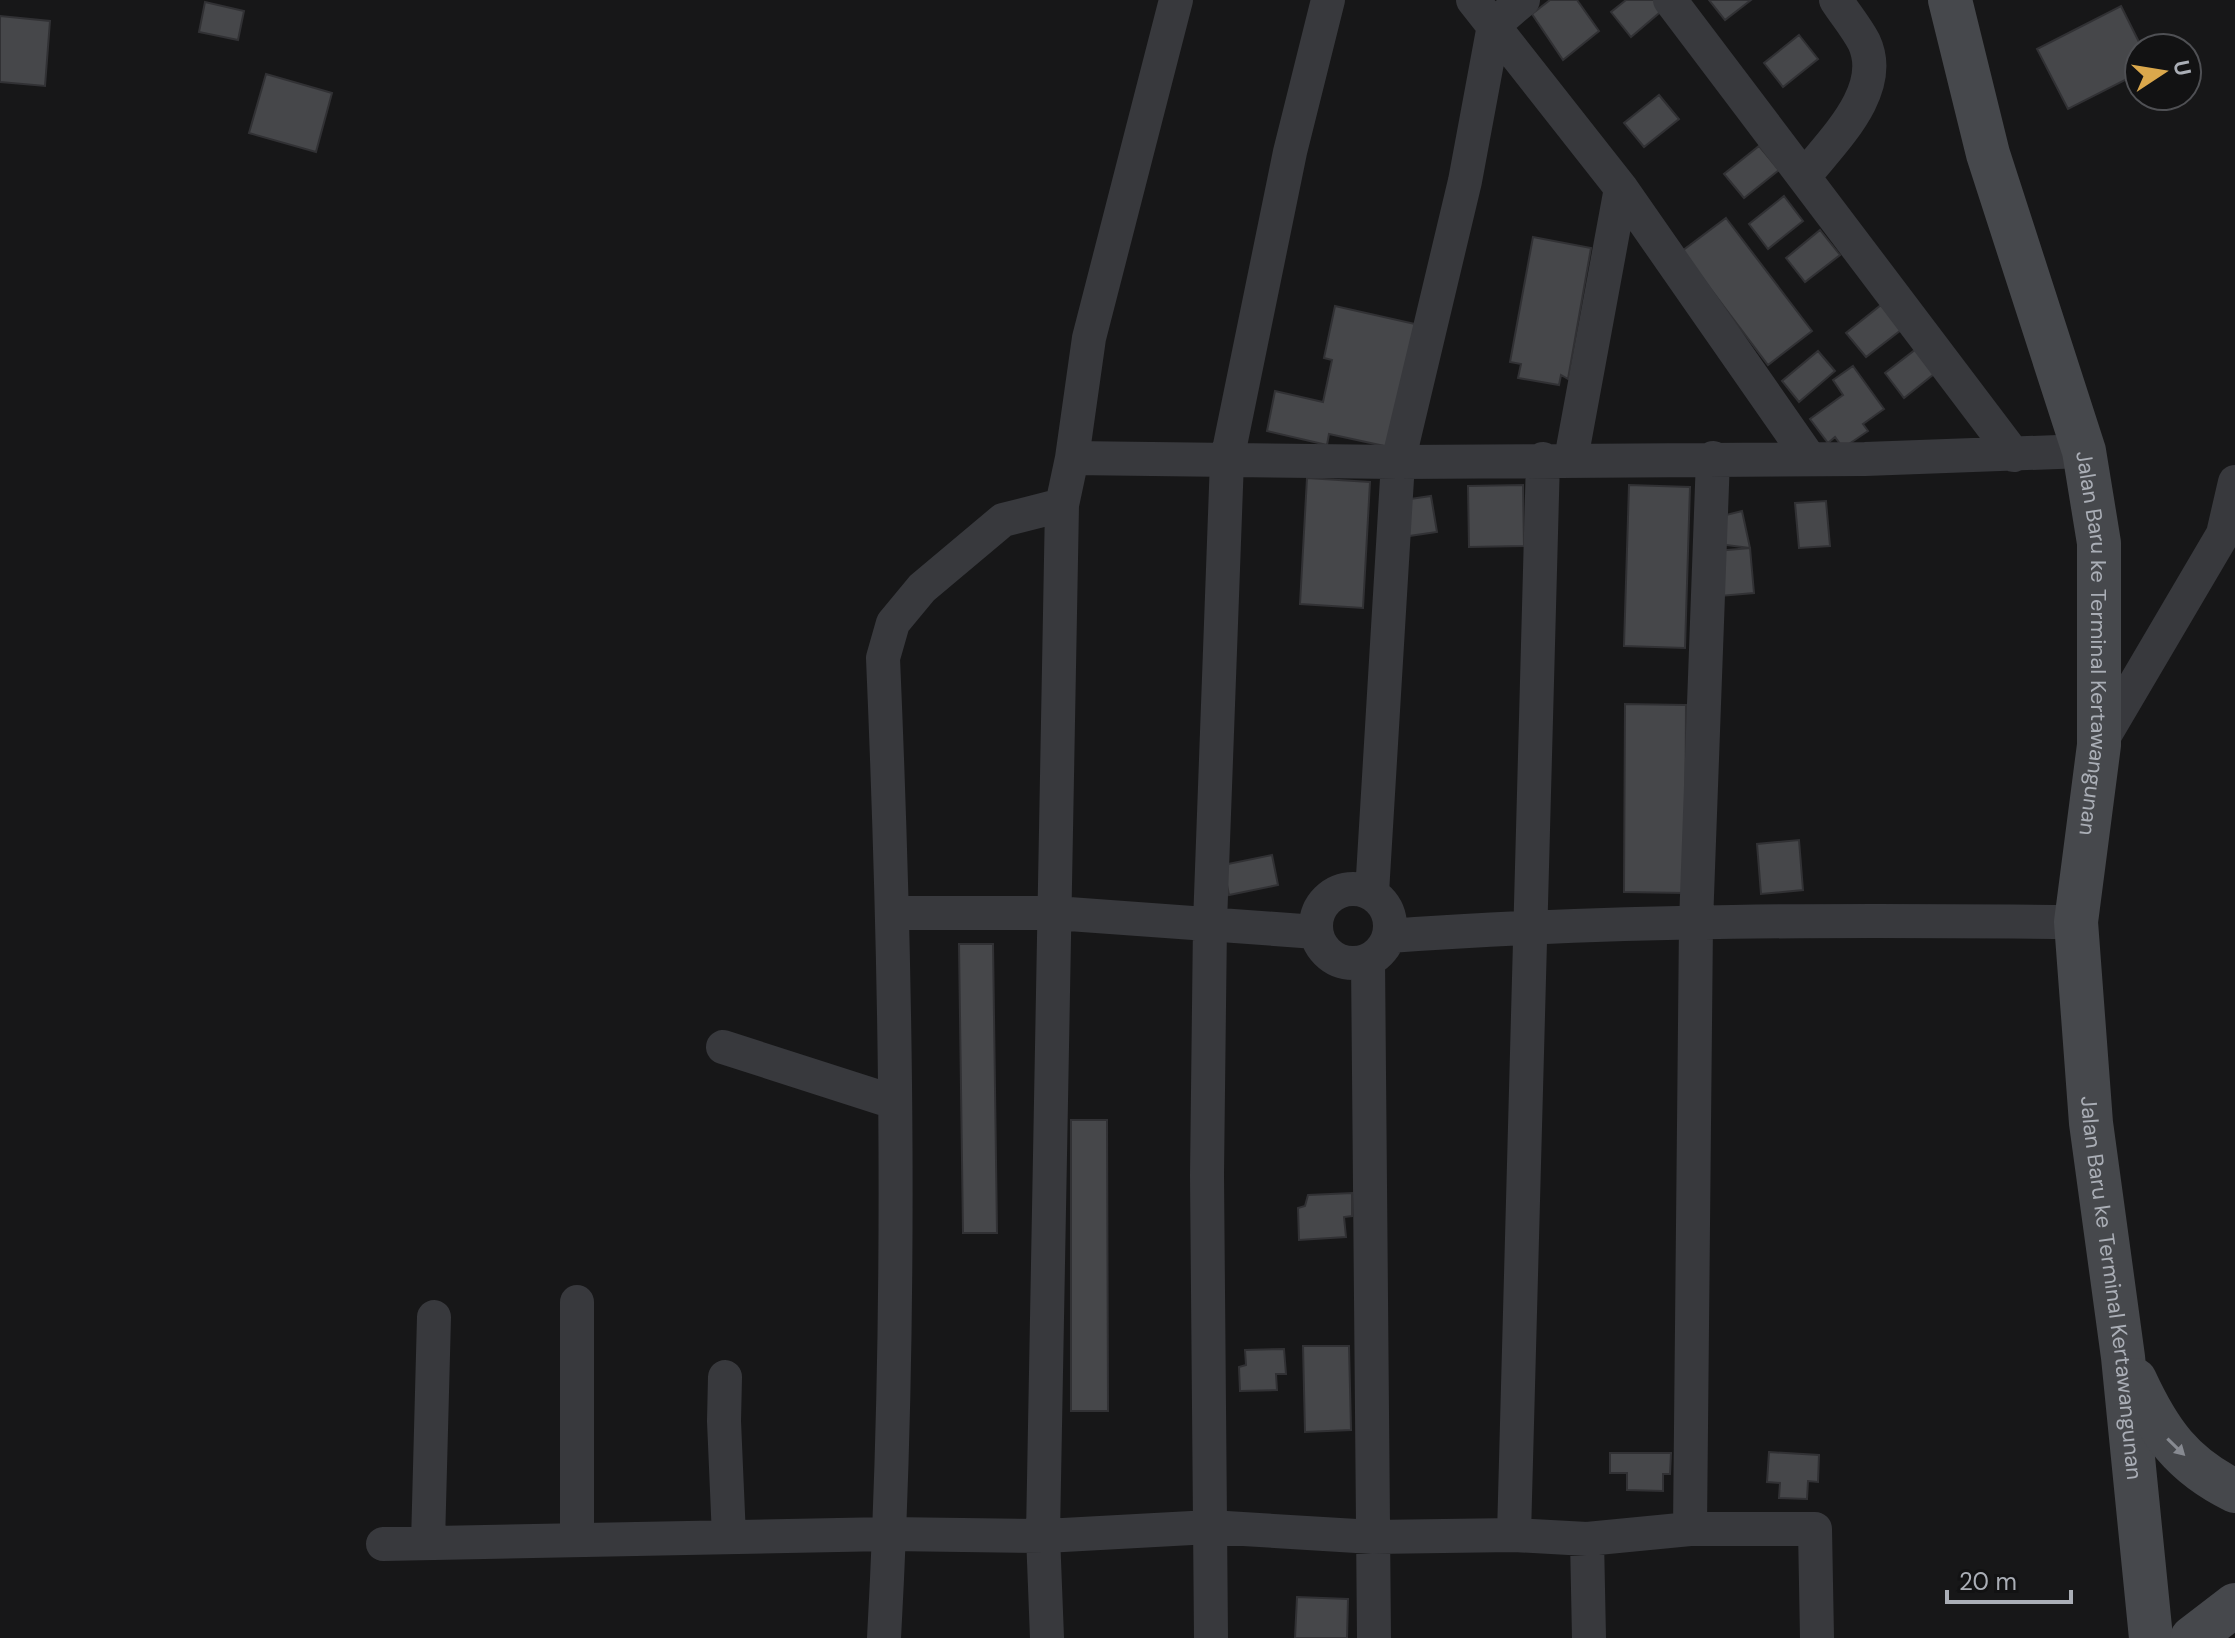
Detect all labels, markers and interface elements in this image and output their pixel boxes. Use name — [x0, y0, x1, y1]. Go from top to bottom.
north arrow — [2123, 32, 2203, 112]
text: U — [2166, 58, 2198, 78]
street label: Jalan Baru ke Terminal Kertawangunan — [2070, 449, 2114, 837]
street label: Jalan Baru ke Terminal Kertawangunan — [2075, 1095, 2150, 1481]
one-way arrow — [2166, 1437, 2185, 1456]
scale bar — [1947, 1554, 2071, 1604]
text: 20 m — [1959, 1566, 2017, 1597]

